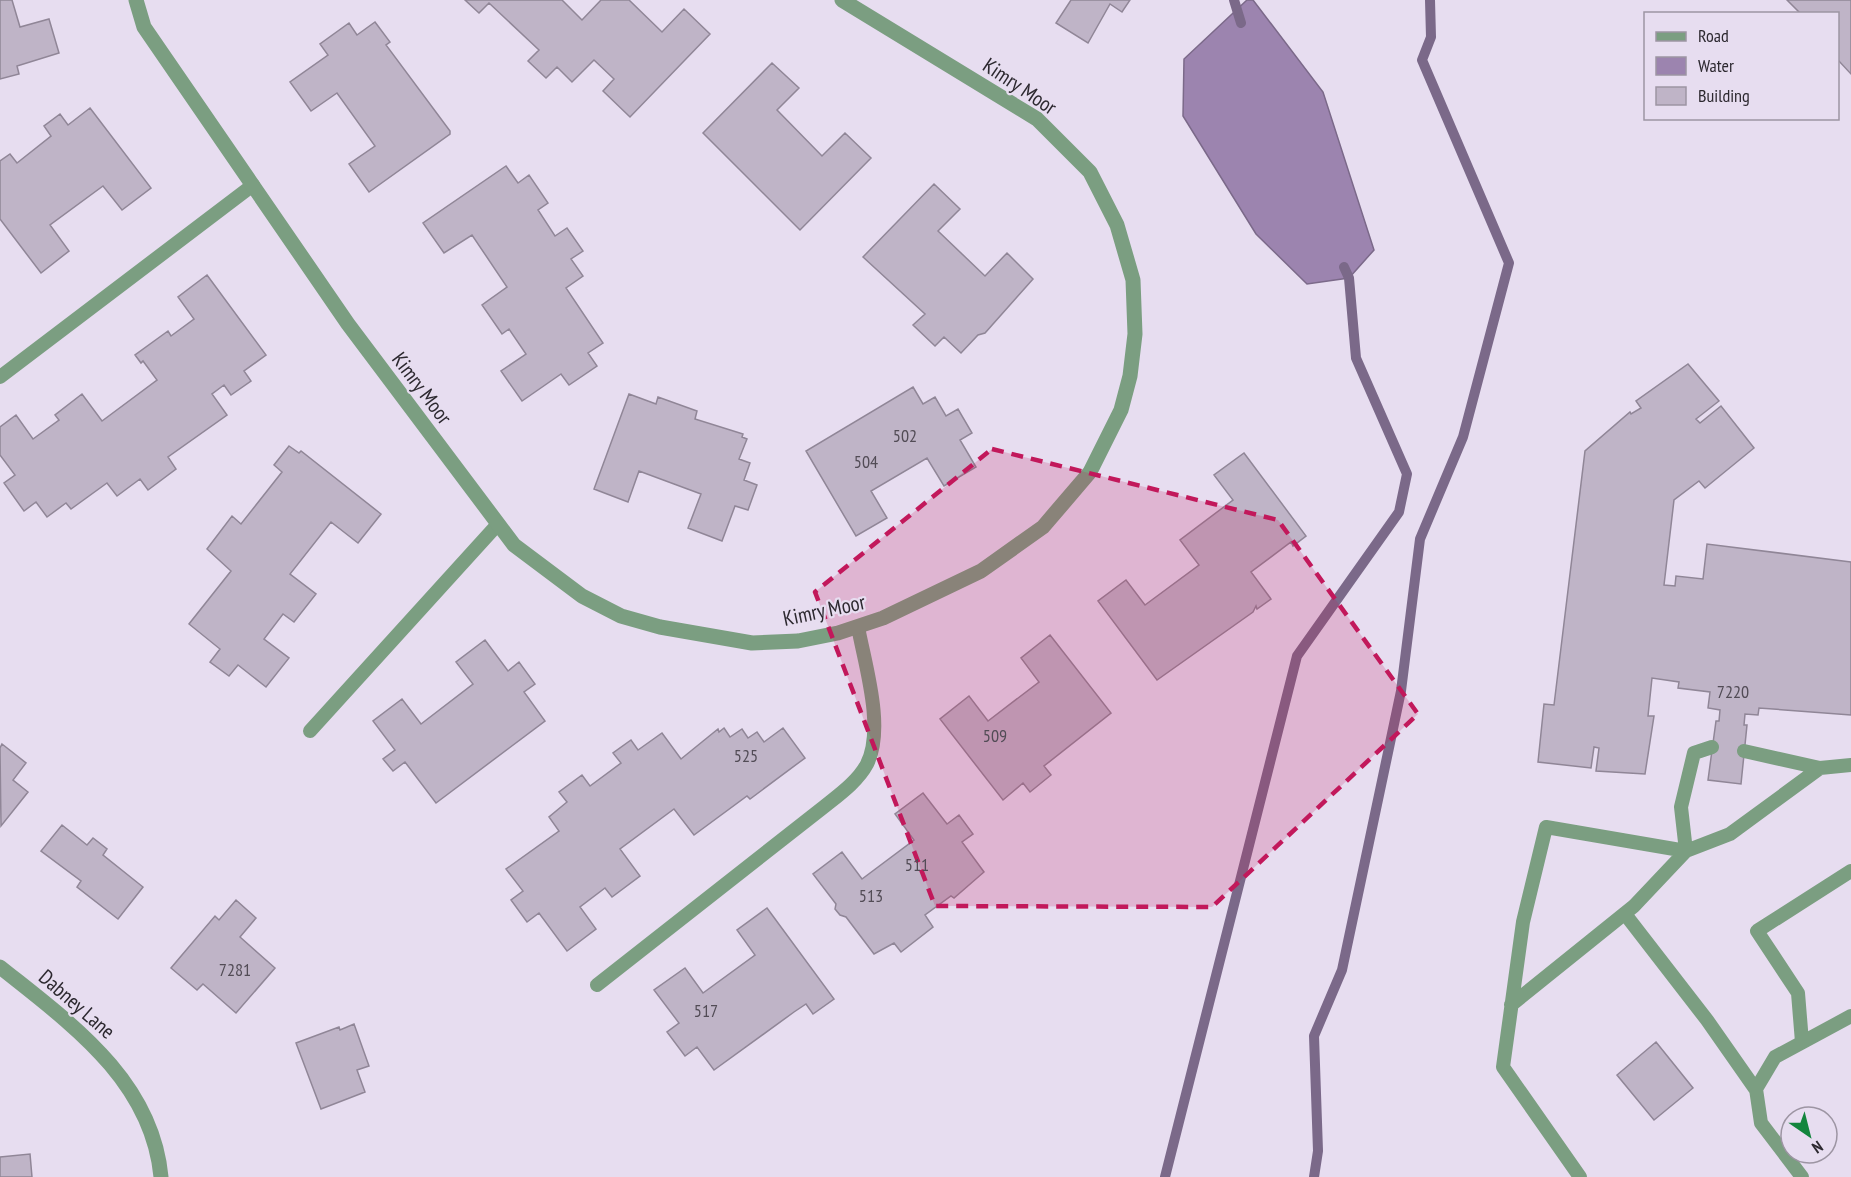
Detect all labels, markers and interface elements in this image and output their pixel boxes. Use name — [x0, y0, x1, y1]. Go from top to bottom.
legend — [1644, 12, 1839, 120]
text: Road — [1698, 24, 1729, 47]
street label: Kimry Moor — [978, 52, 1062, 121]
text: Water — [1698, 54, 1734, 77]
text: Building — [1698, 84, 1750, 107]
street label: Kimry Moor — [386, 347, 458, 430]
house number: 502 — [893, 424, 917, 447]
house number: 504 — [854, 450, 878, 473]
street label: Kimry Moor — [780, 588, 868, 632]
house number: 7220 — [1717, 680, 1749, 703]
house number: 509 — [983, 724, 1007, 747]
house number: 525 — [734, 744, 758, 767]
house number: 511 — [905, 853, 929, 876]
house number: 513 — [859, 884, 883, 907]
house number: 7281 — [219, 958, 251, 981]
street label: Dabney Lane — [33, 963, 121, 1045]
house number: 517 — [694, 999, 718, 1022]
north arrow — [1779, 1105, 1839, 1165]
text: N — [1808, 1137, 1827, 1158]

